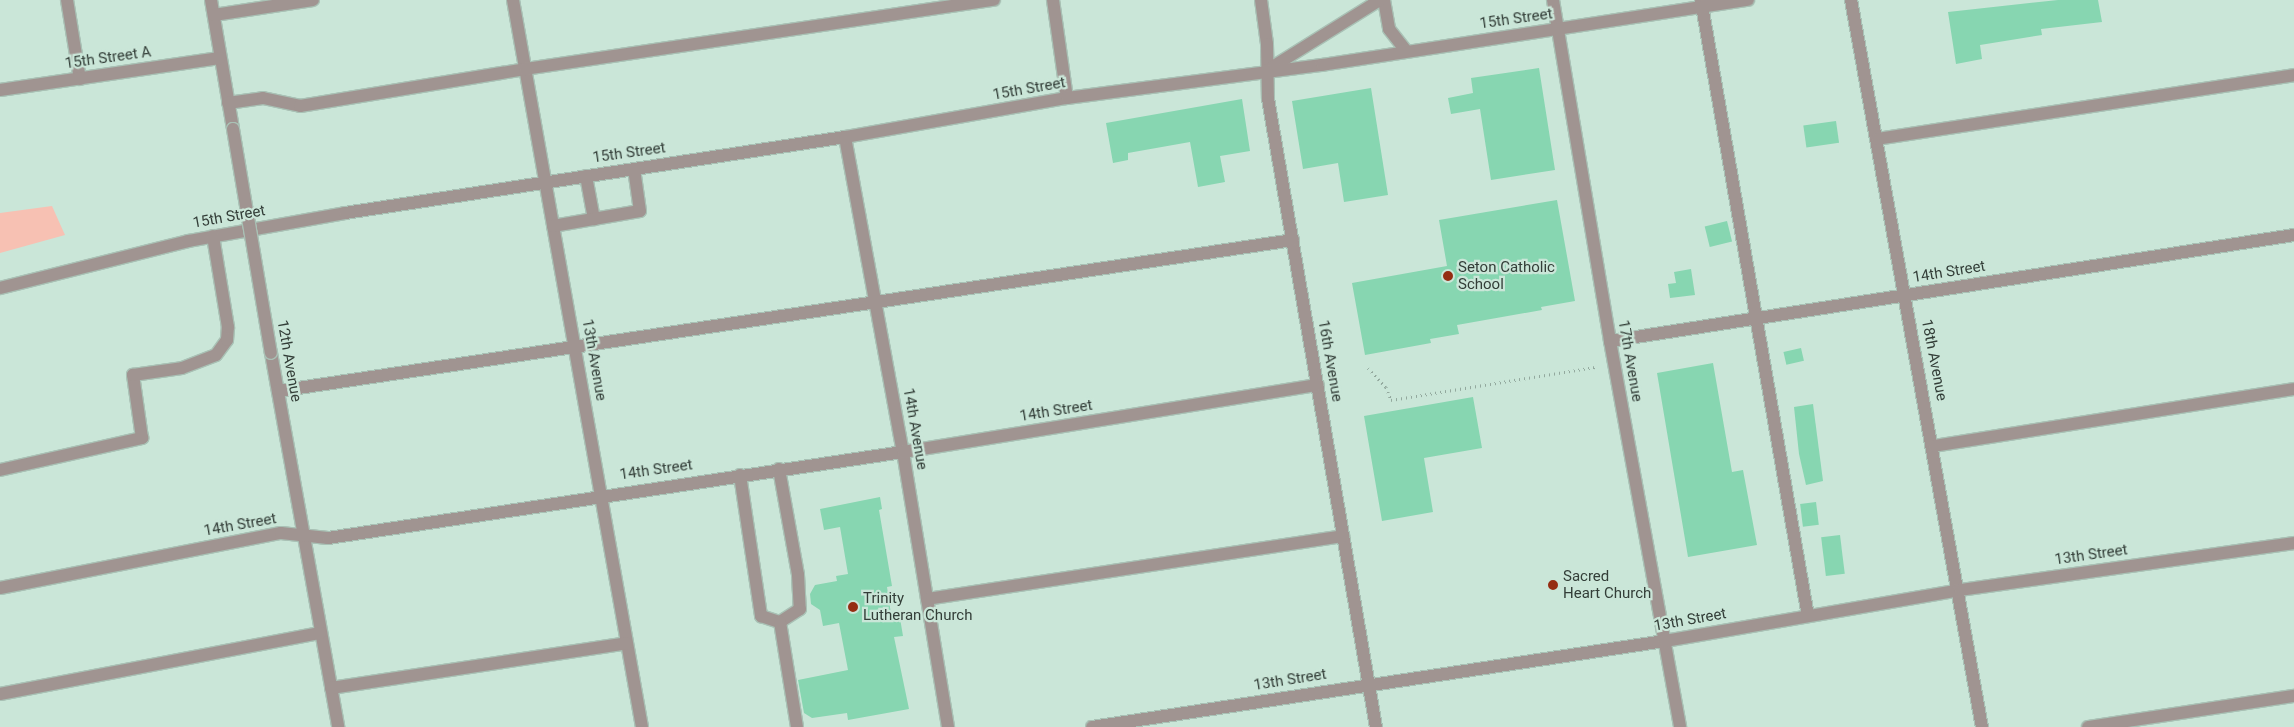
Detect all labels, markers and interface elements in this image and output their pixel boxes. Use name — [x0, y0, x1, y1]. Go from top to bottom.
street label: 15th Street — [1478, 5, 1554, 33]
street label: 15th Street A — [64, 43, 152, 73]
street label: 15th Street — [991, 74, 1067, 104]
street label: 15th Street — [591, 139, 667, 167]
street label: 15th Street — [191, 202, 267, 232]
street label: 14th Street — [1911, 257, 1987, 287]
place label: Seton Catholic School — [1458, 258, 1555, 293]
marker: Seton Catholic School — [1442, 270, 1454, 282]
street label: 13th Avenue — [578, 318, 610, 402]
street label: 18th Avenue — [1917, 318, 1951, 402]
street label: 12th Avenue — [273, 319, 305, 403]
street label: 16th Avenue — [1314, 319, 1346, 403]
street label: 17th Avenue — [1614, 319, 1646, 403]
street label: 14th Avenue — [899, 387, 931, 471]
street label: 14th Street — [1018, 396, 1094, 426]
street label: 14th Street — [618, 456, 694, 484]
street label: 14th Street — [202, 510, 278, 540]
street label: 13th Street — [2053, 541, 2129, 569]
place label: Sacred Heart Church — [1563, 567, 1651, 602]
marker: Sacred Heart Church — [1547, 579, 1559, 591]
place label: Trinity Lutheran Church — [863, 589, 972, 624]
marker: Trinity Lutheran Church — [847, 601, 859, 613]
street label: 13th Street — [1652, 605, 1728, 635]
street label: 13th Street — [1252, 665, 1328, 695]

